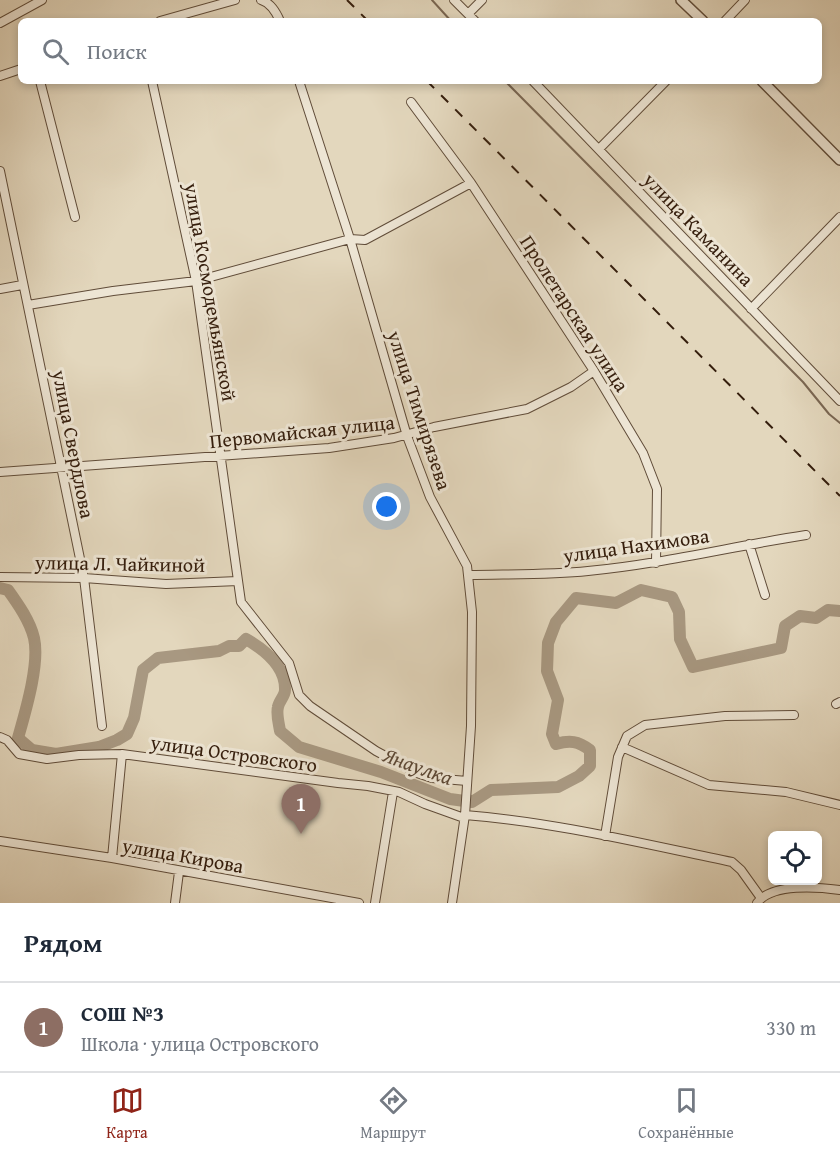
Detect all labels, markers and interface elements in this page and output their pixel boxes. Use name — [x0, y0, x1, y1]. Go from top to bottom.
search box — [18, 18, 822, 84]
icon: search — [39, 35, 72, 68]
text: Поиск — [87, 35, 147, 67]
street label: улица Каманина — [636, 165, 761, 293]
street label: улица Космодемьянской — [177, 179, 245, 404]
street label: Пролетарская улица — [513, 229, 637, 397]
street label: улица Тимирязева — [380, 326, 460, 494]
street label: улица Свердлова — [45, 366, 103, 521]
street label: Первомайская улица — [208, 407, 397, 455]
your location — [372, 492, 401, 521]
street label: улица Нахимова — [560, 520, 711, 570]
street label: улица Л. Чайкиной — [34, 547, 205, 579]
street label: улица Островского — [148, 727, 319, 779]
water label: Янаулка — [378, 739, 458, 793]
pin: 1 — [282, 784, 320, 834]
street label: улица Кирова — [119, 830, 246, 880]
map controls — [768, 831, 822, 885]
button: locate — [768, 831, 822, 885]
text: Рядом — [24, 923, 102, 962]
text: СОШ №3 — [81, 997, 164, 1029]
text: 1 — [38, 1013, 49, 1042]
text: 330 m — [766, 1013, 816, 1042]
text: Школа · улица Островского — [81, 1029, 319, 1058]
tab: Карта — [106, 1084, 148, 1144]
tab: Маршрут — [360, 1084, 426, 1144]
tab: Сохранённые — [638, 1084, 734, 1144]

